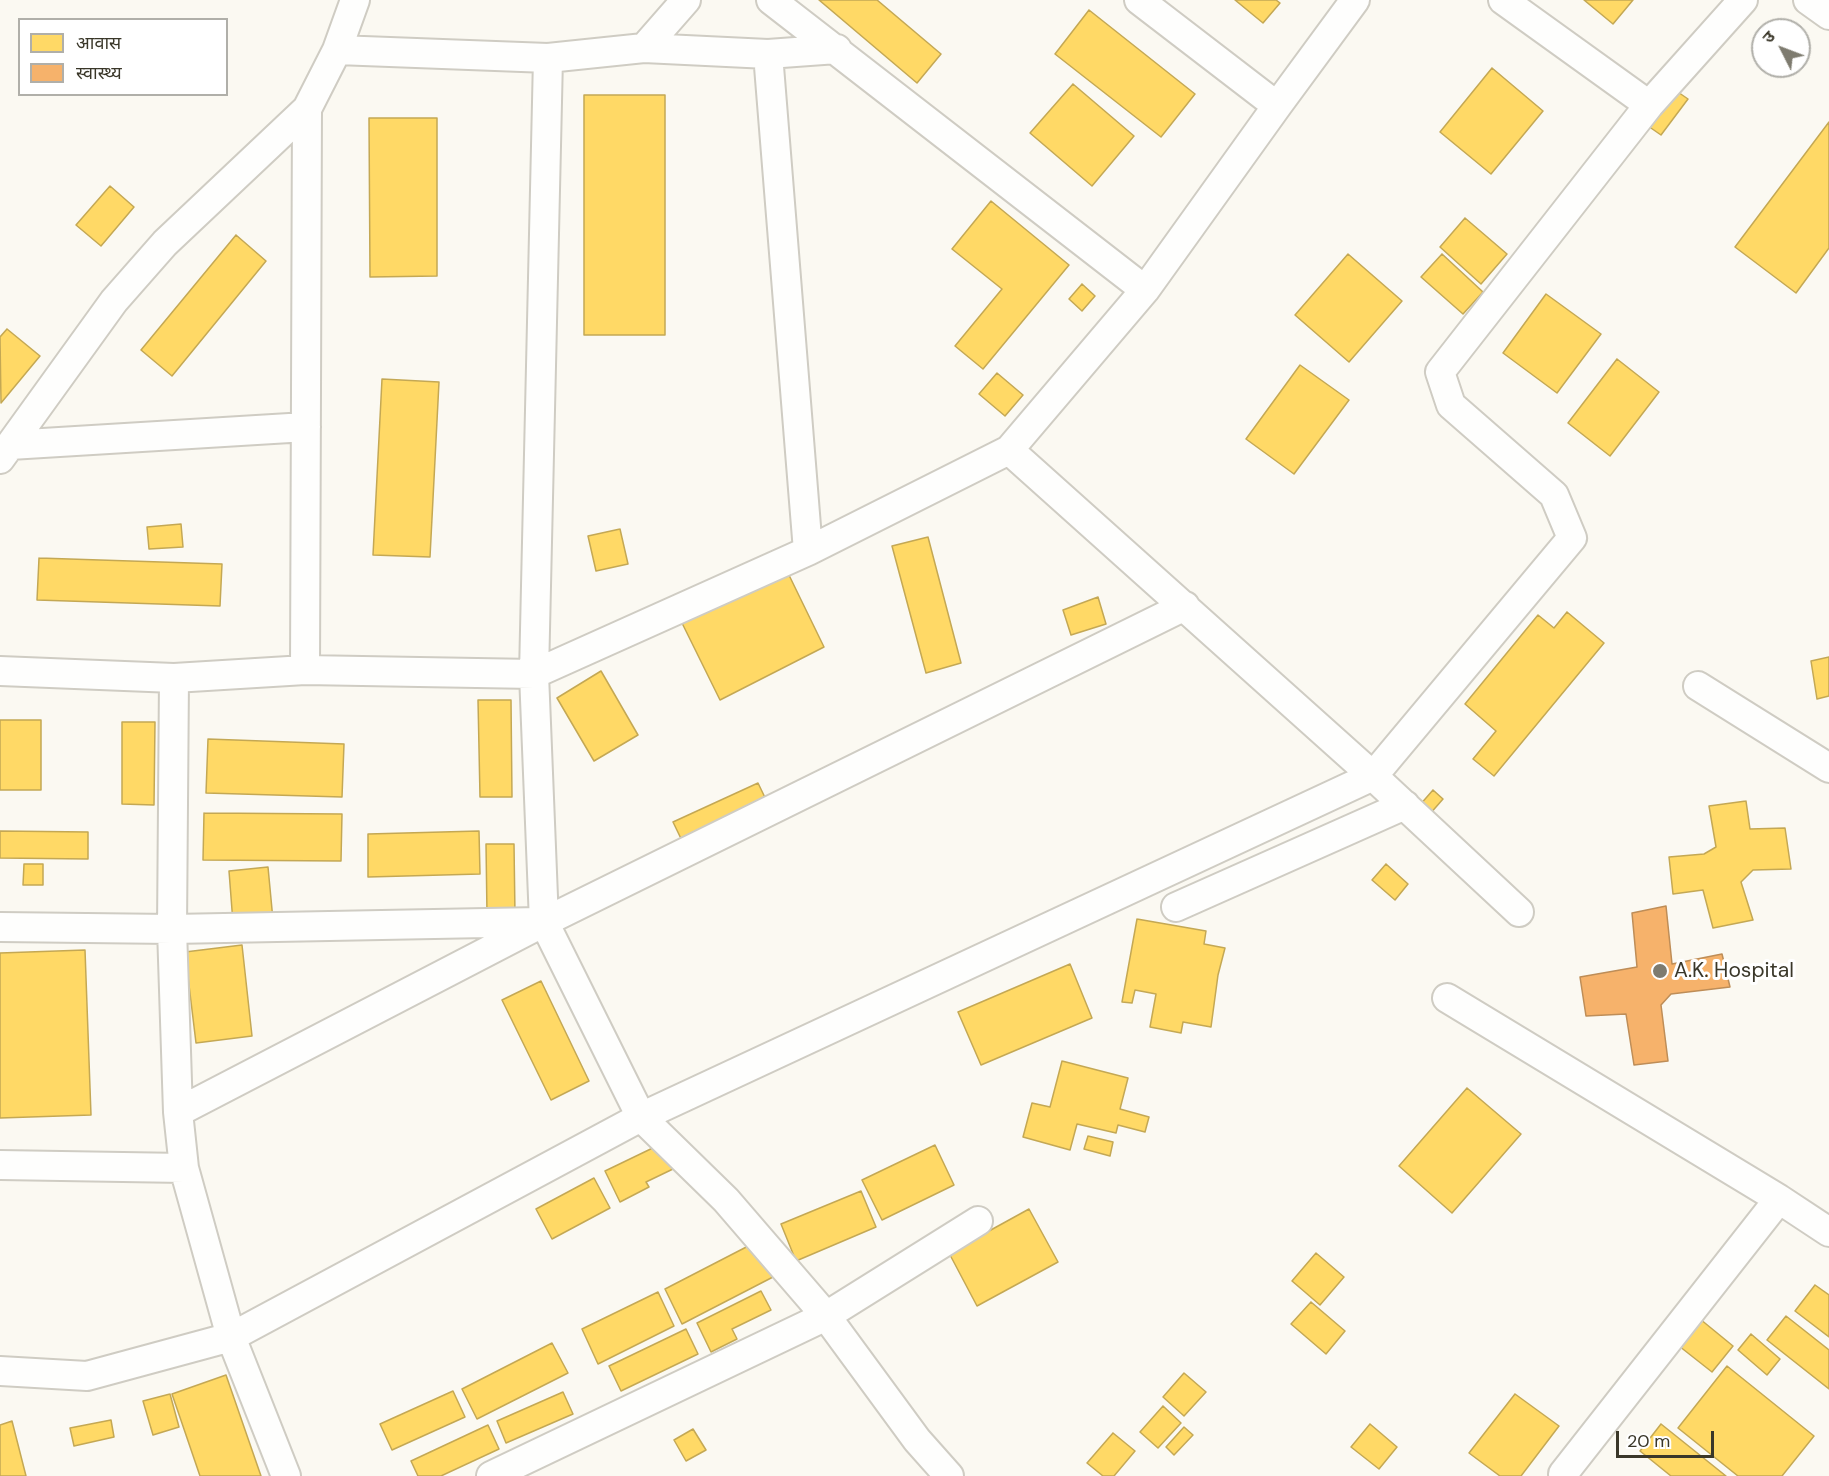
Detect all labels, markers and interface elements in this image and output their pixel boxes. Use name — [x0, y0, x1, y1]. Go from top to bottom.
legend — [18, 18, 228, 96]
north arrow — [1751, 18, 1811, 78]
text: उ — [1758, 26, 1780, 47]
text: आवास — [76, 31, 121, 55]
text: स्वास्थ्य — [76, 61, 122, 85]
place label: A.K. Hospital — [1674, 958, 1794, 984]
marker: A.K. Hospital — [1651, 962, 1669, 980]
scale bar — [1619, 1419, 1716, 1457]
text: 20 m — [1627, 1429, 1670, 1453]

